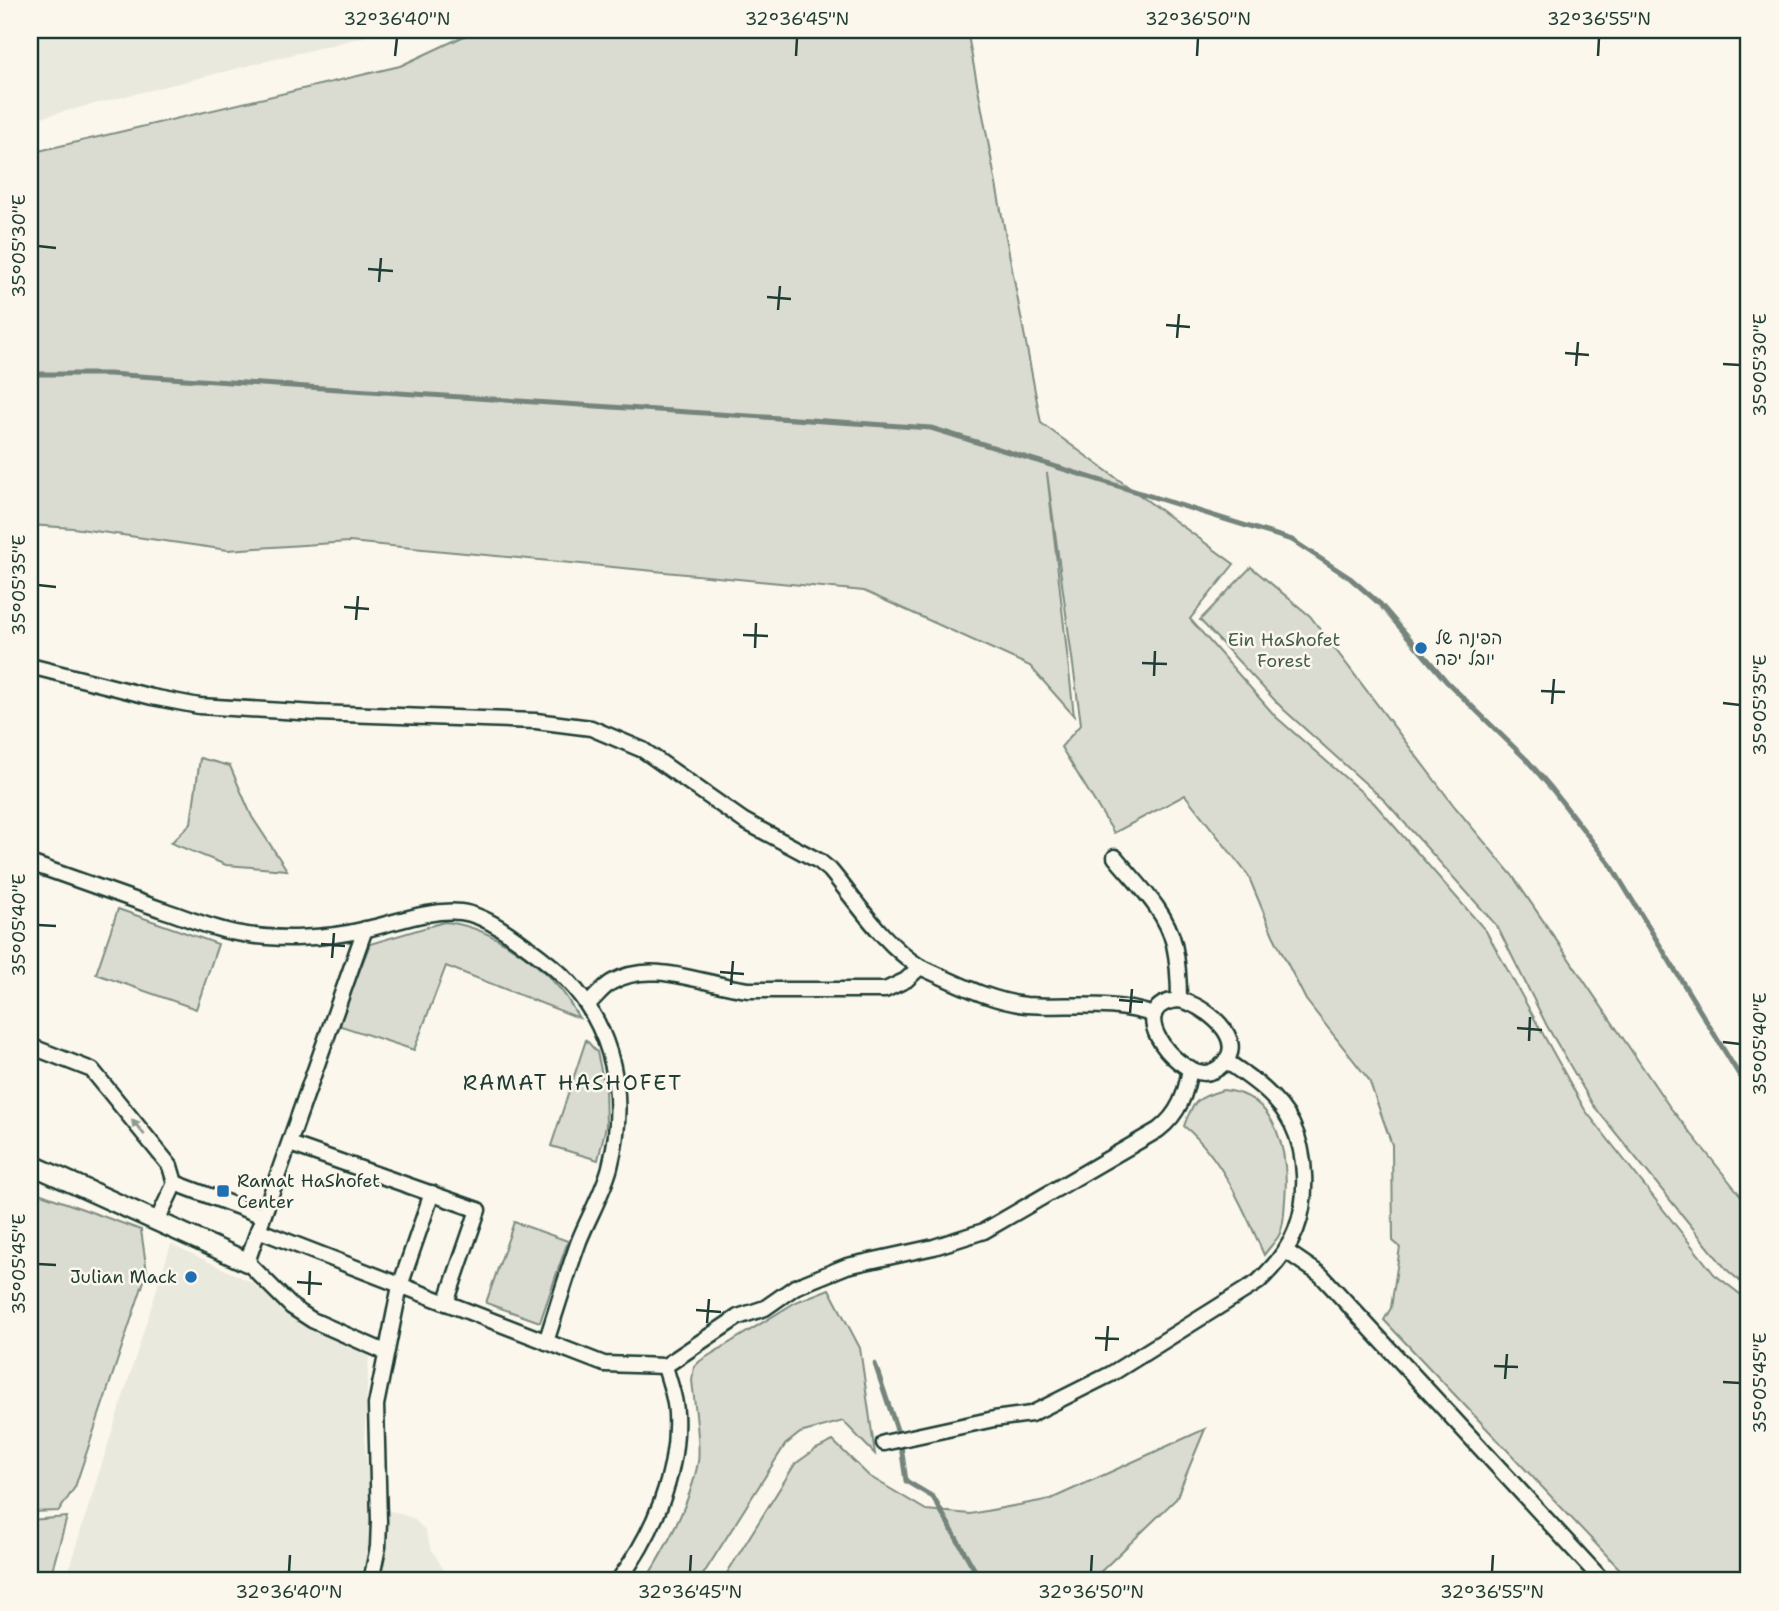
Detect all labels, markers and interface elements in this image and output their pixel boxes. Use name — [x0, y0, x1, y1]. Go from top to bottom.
text: 32°36'40"N — [344, 7, 450, 31]
text: 32°36'45"N — [745, 7, 849, 31]
text: 32°36'50"N — [1145, 7, 1251, 31]
text: 32°36'55"N — [1547, 7, 1651, 31]
text: 35°05'30"E — [7, 194, 31, 298]
text: 35°05'30"E — [1748, 313, 1772, 417]
text: 35°05'35"E — [7, 534, 31, 636]
place label: הפינה של יובל יפה — [1435, 626, 1502, 671]
park label: Ein HaShofet Forest — [1228, 628, 1340, 673]
marker: הפינה של יובל יפה — [1413, 640, 1429, 656]
text: 35°05'35"E — [1748, 654, 1772, 756]
text: 35°05'40"E — [7, 873, 31, 977]
text: 35°05'40"E — [1748, 992, 1772, 1096]
district label: RAMAT HASHOFET — [463, 1069, 683, 1097]
one-way arrow — [131, 1118, 146, 1135]
place label: Ramat HaShofet Center — [237, 1169, 380, 1214]
marker: Ramat HaShofet Center — [215, 1183, 231, 1199]
text: 35°05'45"E — [7, 1214, 31, 1314]
place label: Julian Mack — [70, 1265, 177, 1289]
marker: Julian Mack — [183, 1269, 199, 1285]
text: 35°05'45"E — [1748, 1333, 1772, 1433]
text: 32°36'40"N — [236, 1580, 342, 1604]
text: 32°36'45"N — [638, 1580, 742, 1604]
text: 32°36'50"N — [1038, 1580, 1144, 1604]
text: 32°36'55"N — [1440, 1580, 1544, 1604]

